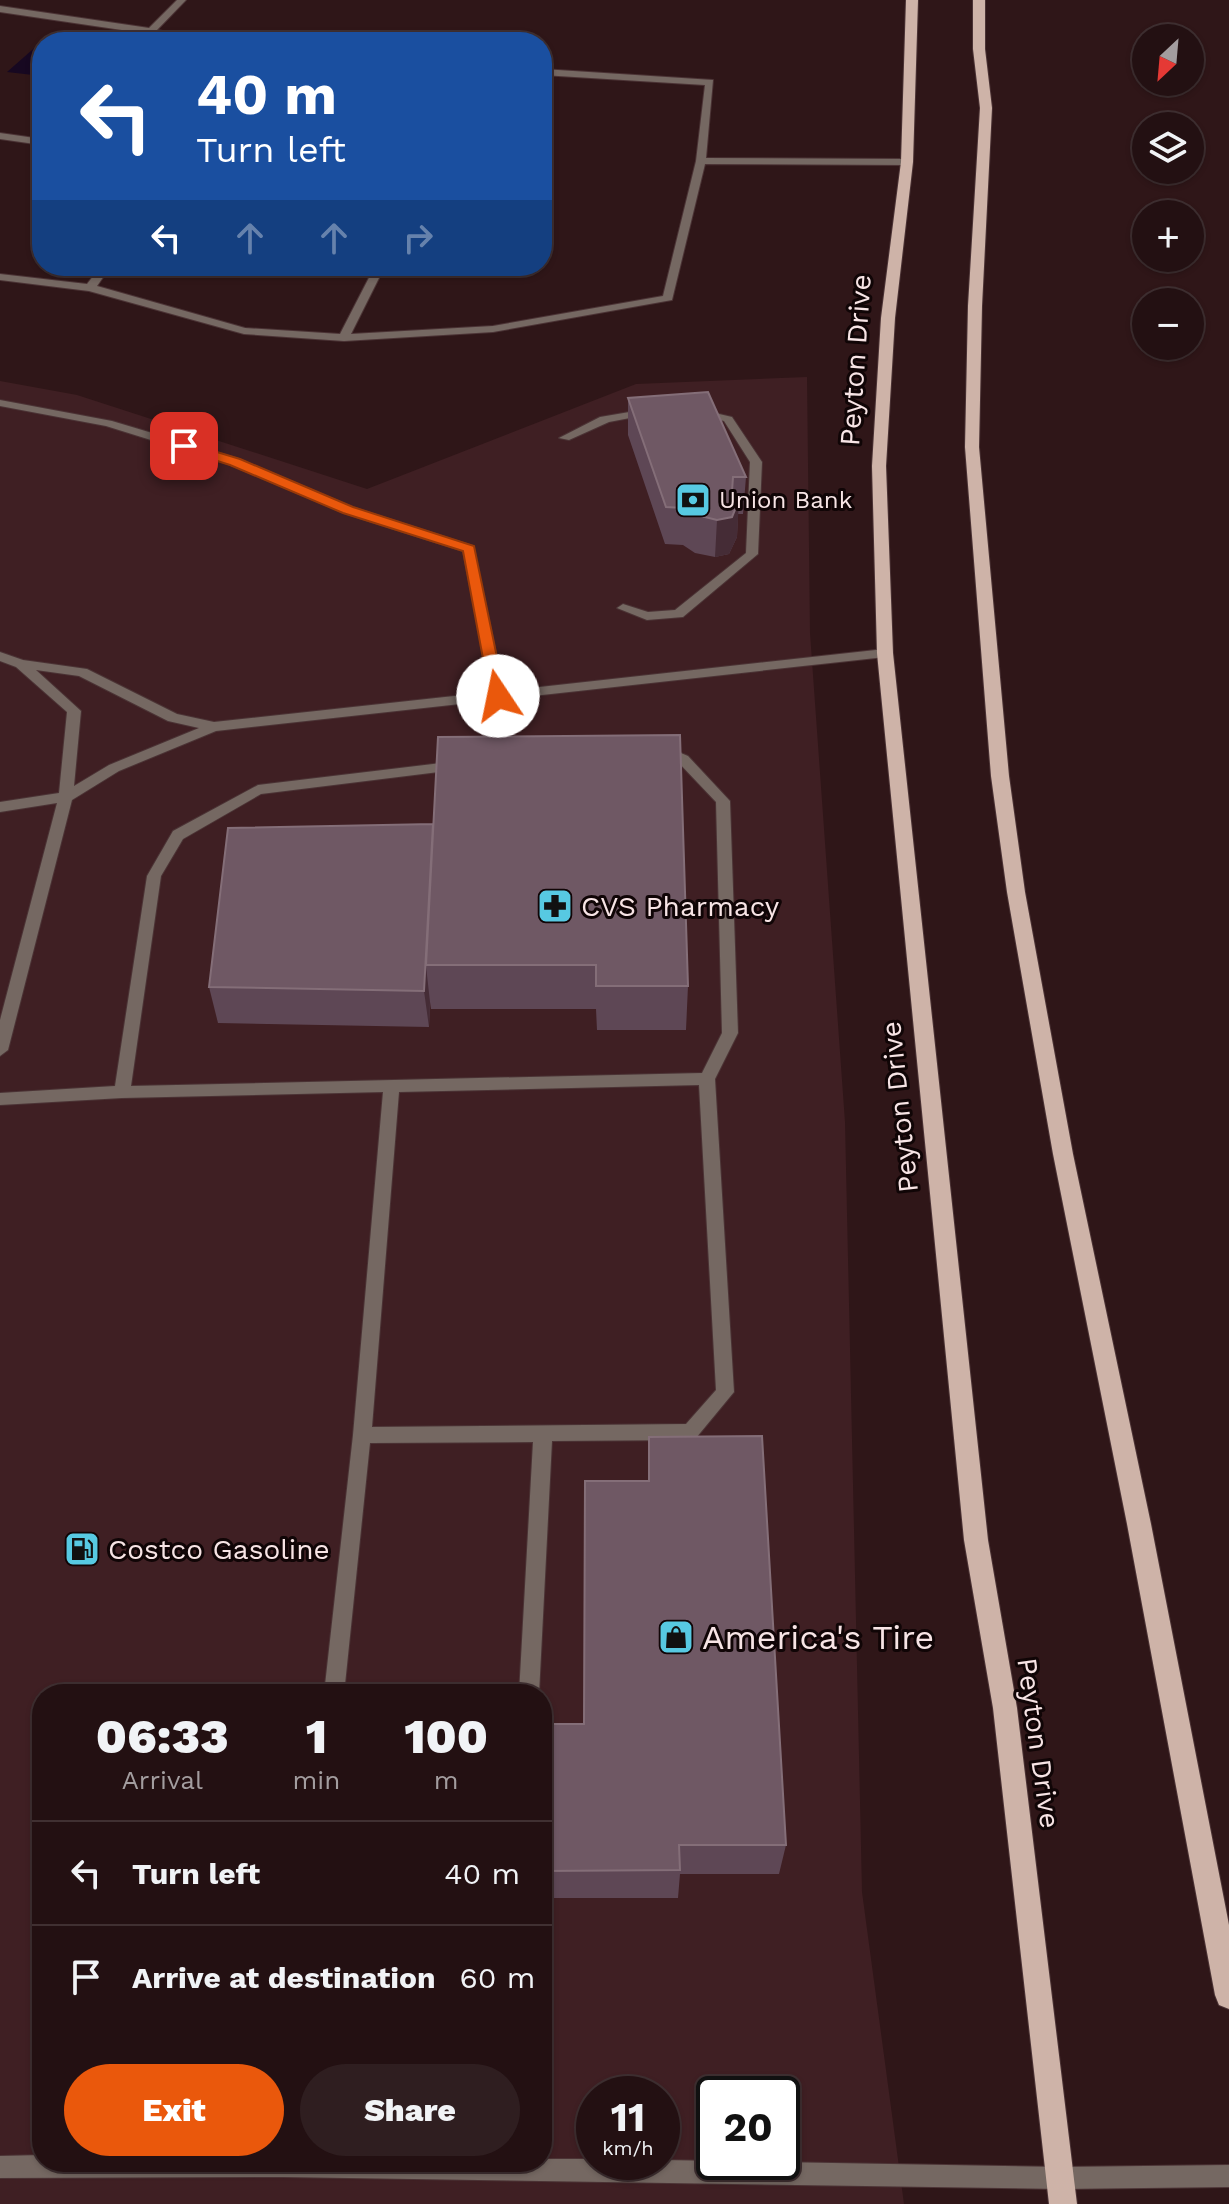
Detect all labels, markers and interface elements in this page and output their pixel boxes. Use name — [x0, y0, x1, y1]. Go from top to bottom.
north arrow — [1132, 24, 1204, 96]
map controls — [1132, 24, 1204, 360]
text: 40 m — [196, 62, 337, 128]
icon: left — [64, 64, 168, 168]
button: layers — [1132, 112, 1204, 184]
text: Turn left — [196, 129, 346, 171]
button: + — [1132, 200, 1204, 272]
icon: left — [144, 216, 188, 260]
icon: ahead — [228, 216, 272, 260]
icon: ahead — [312, 216, 356, 260]
icon: right — [396, 216, 440, 260]
street label: Peyton Drive — [833, 273, 878, 447]
button: − — [1132, 288, 1204, 360]
pin — [150, 412, 218, 480]
icon: arrive — [162, 424, 206, 468]
bank icon: Union Bank — [674, 481, 712, 519]
place label: Union Bank — [719, 486, 853, 514]
position arrow — [456, 654, 540, 738]
pharmacy icon: CVS Pharmacy — [536, 887, 574, 925]
place label: CVS Pharmacy — [581, 890, 780, 923]
street label: Peyton Drive — [874, 1020, 925, 1194]
fuel station icon: Costco Gasoline — [63, 1530, 101, 1568]
place label: Costco Gasoline — [108, 1533, 330, 1566]
place label: America's Tire — [702, 1617, 934, 1657]
shop icon: America's Tire — [657, 1618, 695, 1656]
street label: Peyton Drive — [1010, 1656, 1067, 1830]
text: 06:33 — [96, 1708, 229, 1765]
text: 1 — [306, 1708, 327, 1765]
text: 100 — [404, 1708, 488, 1765]
text: Arrival — [122, 1765, 203, 1795]
text: min — [293, 1765, 340, 1795]
text: m — [434, 1765, 459, 1795]
icon: left — [64, 1851, 108, 1895]
text: Turn left — [132, 1856, 260, 1891]
text: 40 m — [444, 1856, 520, 1891]
icon: arrive — [64, 1955, 108, 1999]
text: Arrive at destination — [132, 1960, 436, 1995]
text: 60 m — [460, 1960, 535, 1995]
button: Exit — [64, 2064, 284, 2156]
button: Share — [300, 2064, 520, 2156]
speed limit sign: 20 — [696, 2076, 800, 2180]
text: 11 — [611, 2094, 645, 2141]
text: km/h — [602, 2136, 654, 2160]

